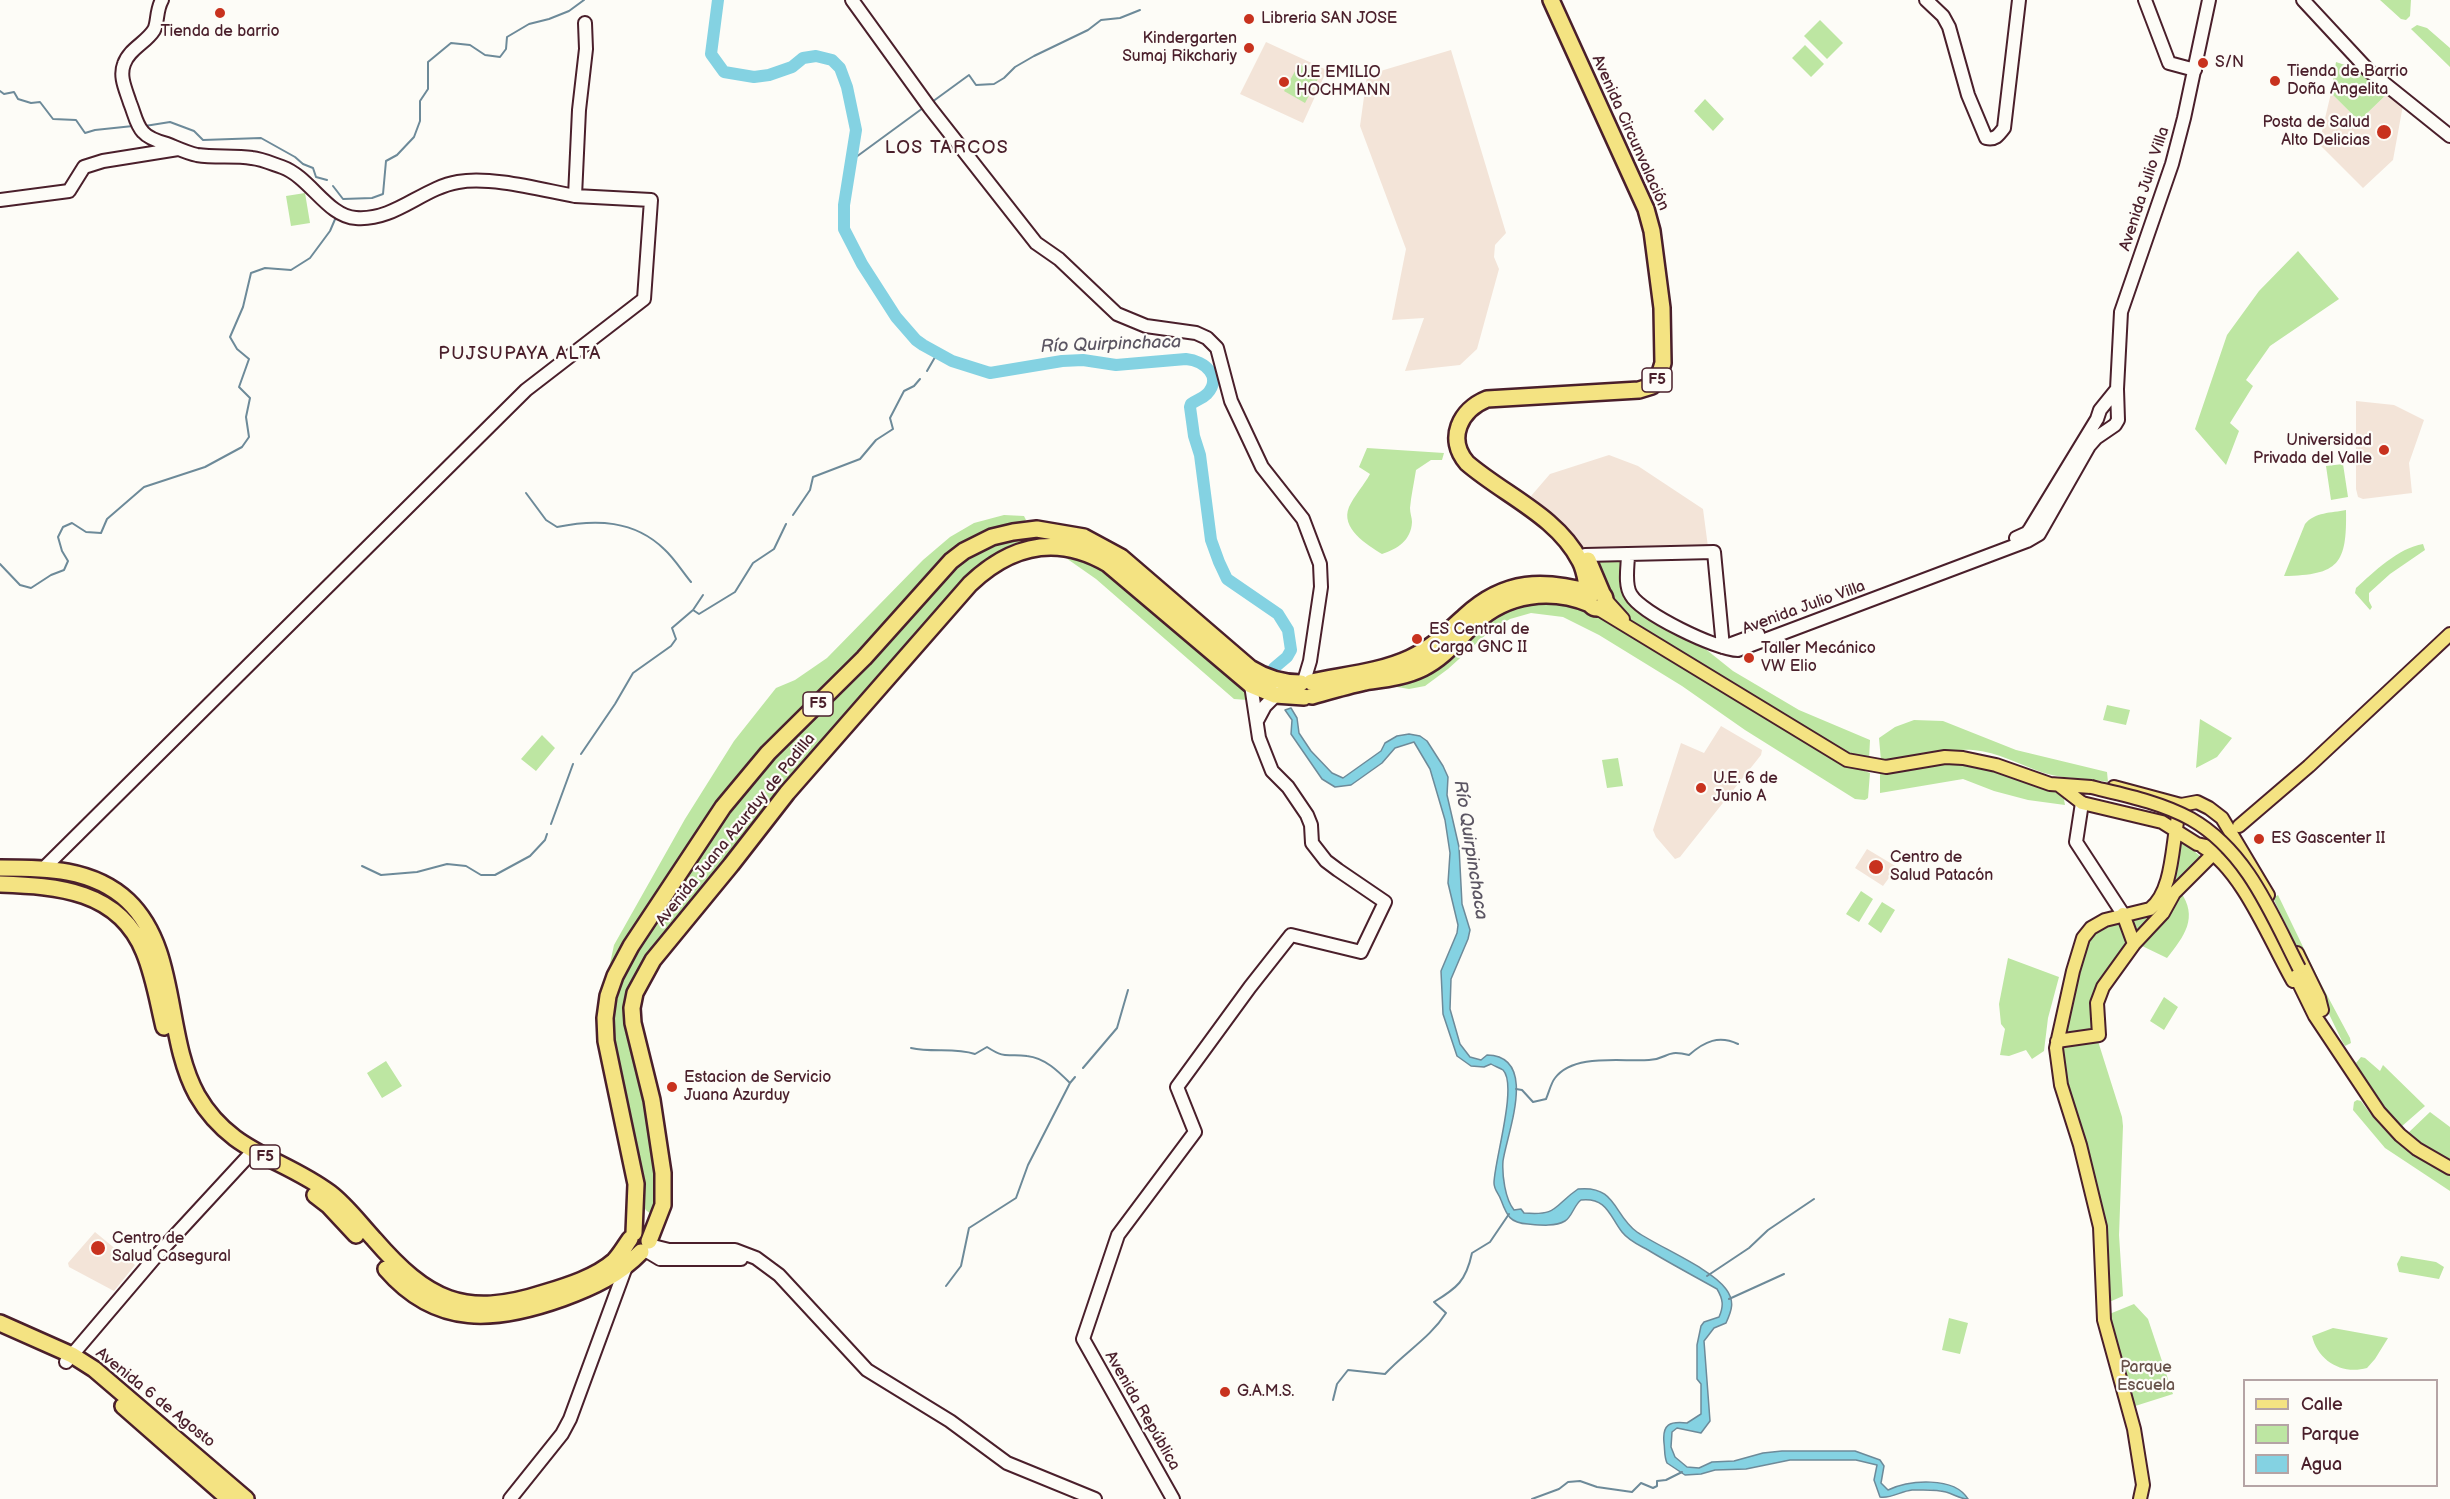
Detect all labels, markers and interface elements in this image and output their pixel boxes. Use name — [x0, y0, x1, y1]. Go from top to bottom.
marker: Tienda de barrio — [213, 6, 227, 20]
place label: Libreria SAN JOSE — [1261, 9, 1397, 29]
marker: Libreria SAN JOSE — [1242, 12, 1256, 26]
place label: Tienda de barrio — [160, 22, 280, 42]
place label: Kindergarten Sumaj Rikchariy — [1122, 29, 1237, 67]
marker: Kindergarten Sumaj Rikchariy — [1242, 41, 1256, 55]
street label: Avenida Circunvalación — [1587, 52, 1673, 214]
place label: S/N — [2215, 53, 2244, 73]
marker: S/N — [2196, 56, 2210, 70]
place label: Tienda de Barrio Doña Angelita — [2287, 62, 2408, 100]
place label: U.E EMILIO HOCHMANN — [1296, 63, 1390, 101]
marker: Tienda de Barrio Doña Angelita — [2268, 74, 2282, 88]
marker: U.E EMILIO HOCHMANN — [1277, 75, 1291, 89]
place label: Posta de Salud Alto Delicias — [2262, 113, 2370, 151]
marker: Posta de Salud Alto Delicias — [2375, 123, 2393, 141]
street label: Avenida Julio Villa — [2116, 125, 2174, 253]
district label: LOS TARCOS — [885, 137, 1009, 159]
water label: Río Quirpinchaca — [1040, 332, 1182, 358]
district label: PUJSUPAYA ALTA — [438, 343, 602, 365]
road number: F5 — [1642, 368, 1672, 392]
place label: Universidad Privada del Valle — [2253, 431, 2372, 469]
marker: Universidad Privada del Valle — [2377, 443, 2391, 457]
street label: Avenida Julio Villa — [1740, 577, 1868, 639]
place label: ES Central de Carga GNC II — [1429, 620, 1529, 658]
marker: ES Central de Carga GNC II — [1410, 632, 1424, 646]
place label: Taller Mecánico VW Elio — [1761, 639, 1876, 677]
marker: Taller Mecánico VW Elio — [1742, 651, 1756, 665]
road number: F5 — [803, 692, 833, 716]
street label: Avenida Juana Azurduy de Padilla — [652, 730, 820, 930]
place label: U.E. 6 de Junio A — [1713, 769, 1778, 807]
water label: Río Quirpinchaca — [1448, 779, 1492, 921]
marker: U.E. 6 de Junio A — [1694, 781, 1708, 795]
place label: ES Gascenter II — [2271, 829, 2385, 849]
marker: ES Gascenter II — [2252, 832, 2266, 846]
place label: Centro de Salud Patacón — [1890, 848, 1993, 886]
marker: Centro de Salud Patacón — [1867, 858, 1885, 876]
place label: Estacion de Servicio Juana Azurduy — [684, 1068, 831, 1106]
marker: Estacion de Servicio Juana Azurduy — [665, 1080, 679, 1094]
road number: F5 — [250, 1145, 280, 1169]
place label: Centro de Salud Casegural — [112, 1229, 231, 1267]
marker: Centro de Salud Casegural — [89, 1239, 107, 1257]
street label: Avenida 6 de Agosto — [91, 1344, 219, 1452]
street label: Avenida República — [1100, 1348, 1184, 1474]
park label: Parque Escuela — [2117, 1358, 2175, 1396]
legend — [2243, 1379, 2438, 1487]
place label: G.A.M.S. — [1237, 1382, 1294, 1402]
marker: G.A.M.S. — [1218, 1385, 1232, 1399]
text: Calle — [2301, 1394, 2343, 1415]
text: Parque — [2301, 1424, 2359, 1445]
text: Agua — [2301, 1454, 2342, 1475]

